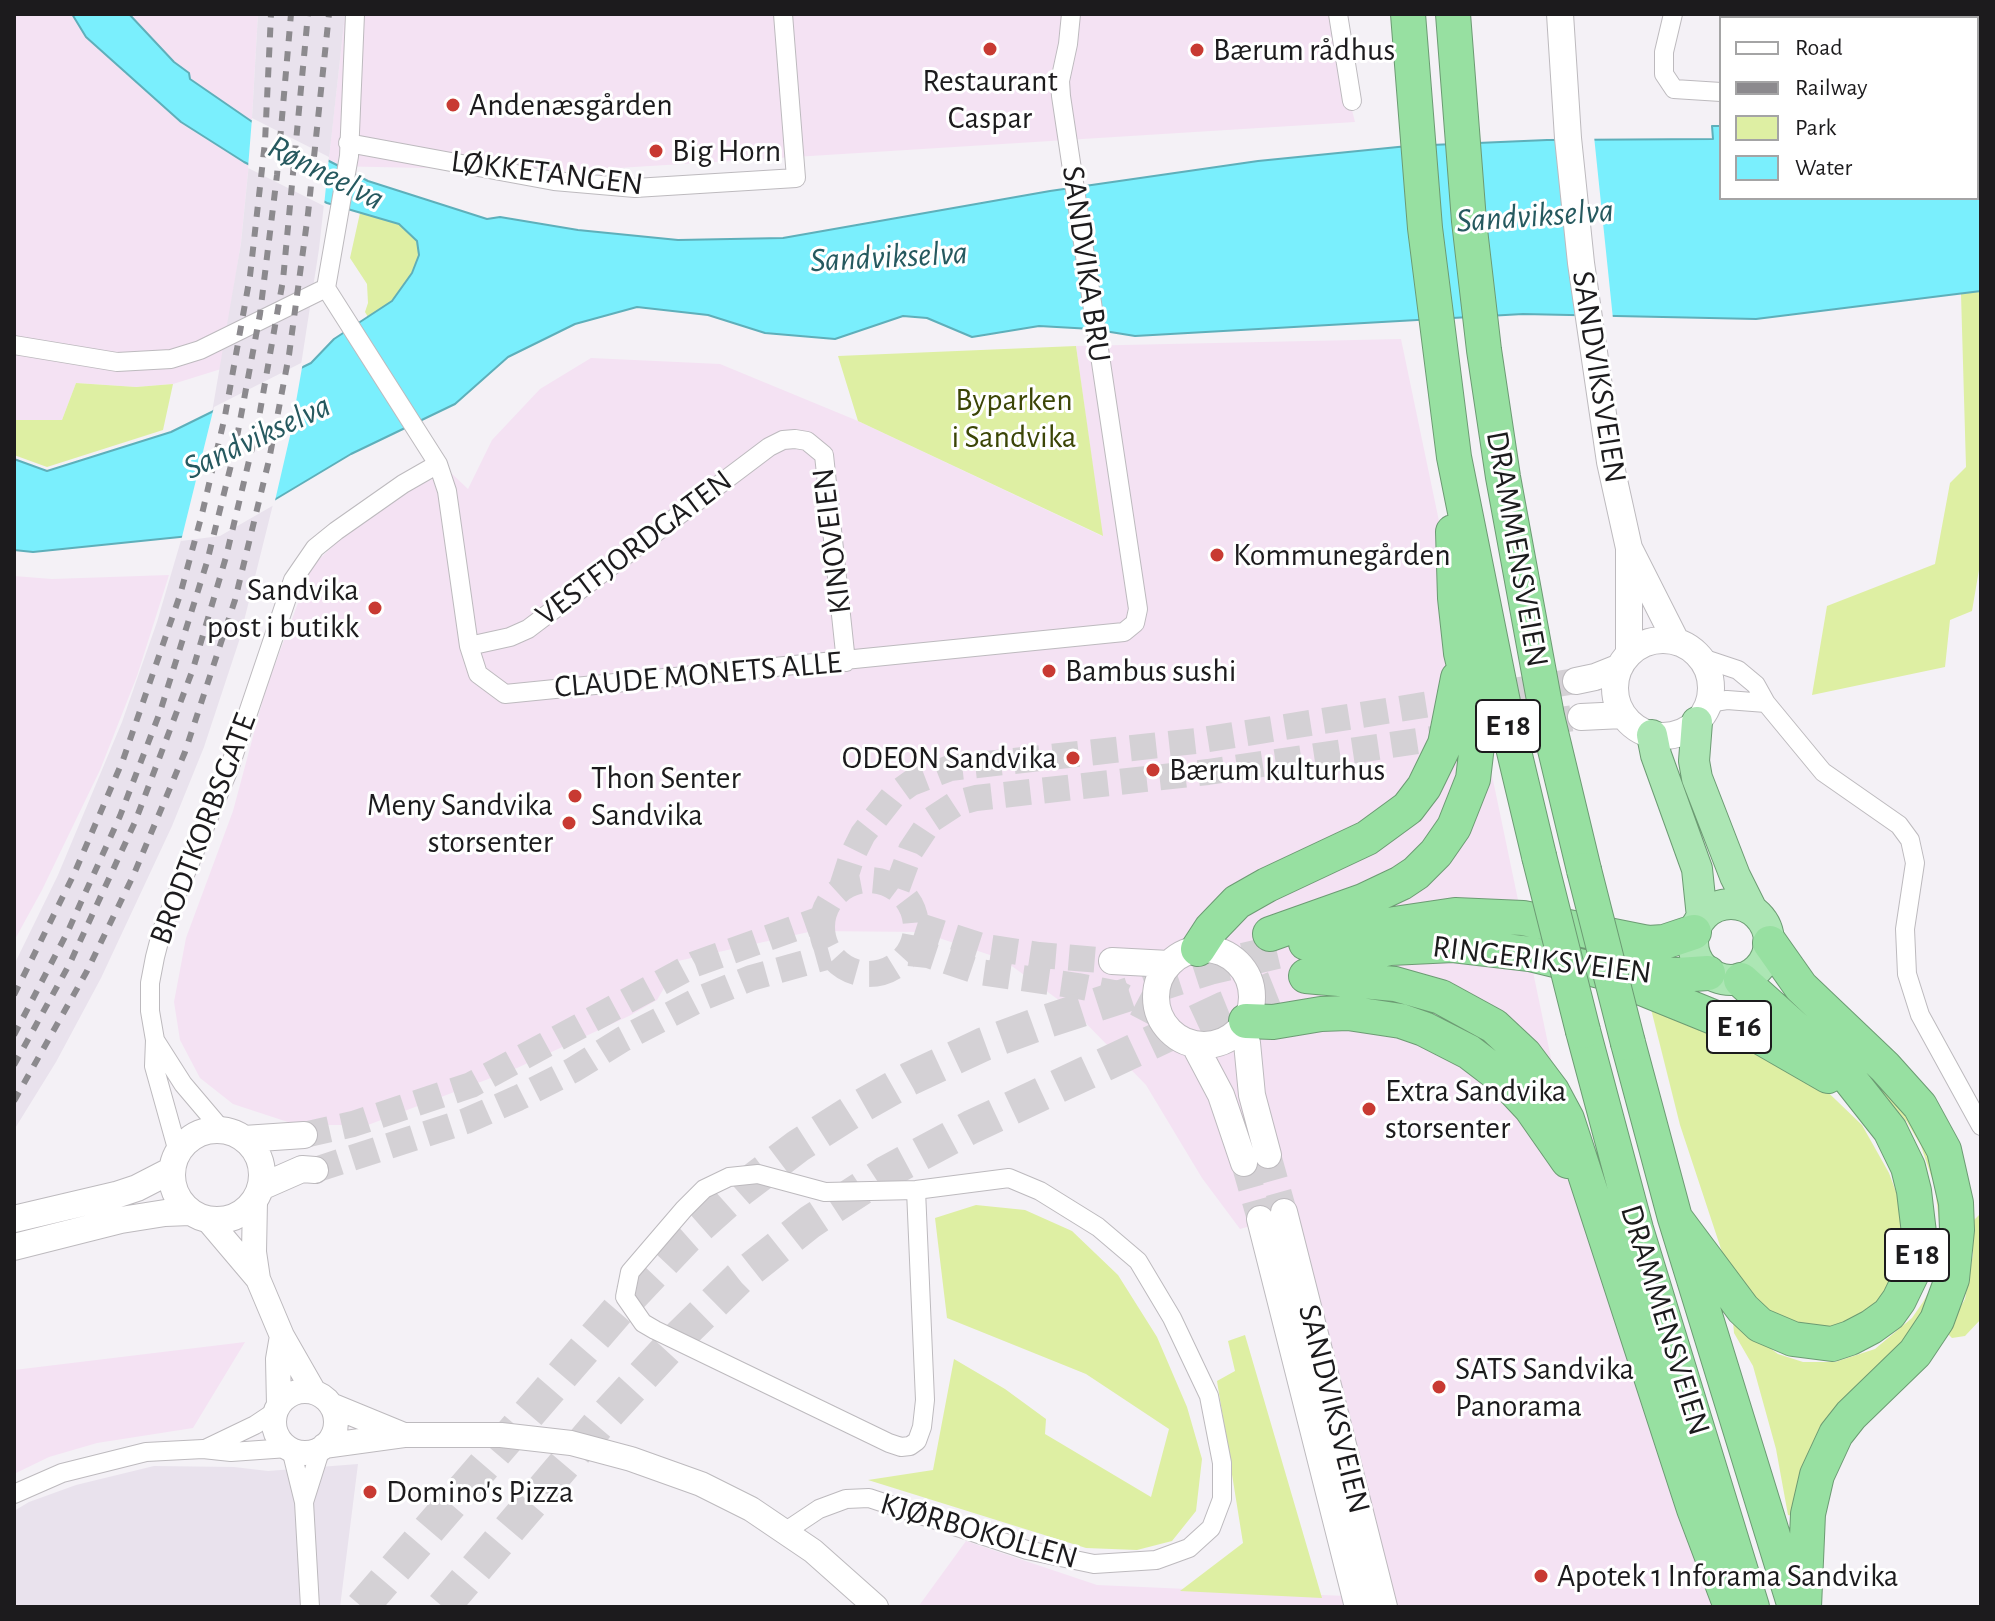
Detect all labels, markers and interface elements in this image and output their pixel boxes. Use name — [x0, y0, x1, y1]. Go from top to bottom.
legend — [1719, 16, 1979, 200]
place label: Bærum rådhus — [1213, 31, 1395, 69]
text: Road — [1795, 36, 1843, 60]
marker: Restaurant Caspar — [981, 40, 999, 58]
marker: Bærum rådhus — [1188, 41, 1206, 59]
place label: Restaurant Caspar — [922, 62, 1058, 137]
text: Railway — [1795, 76, 1867, 100]
place label: Andenæsgården — [469, 86, 673, 124]
marker: Andenæsgården — [444, 96, 462, 114]
text: Park — [1795, 116, 1836, 140]
water label: Rønneelva — [261, 126, 391, 220]
place label: Big Horn — [672, 132, 781, 170]
street label: LØKKETANGEN — [449, 142, 645, 204]
marker: Big Horn — [647, 142, 665, 160]
text: Water — [1795, 156, 1852, 180]
street label: SANDVIKA BRU — [1053, 163, 1119, 365]
water label: Sandvikselva — [1455, 190, 1615, 242]
water label: Sandvikselva — [809, 233, 969, 281]
street label: SANDVIKSVEIEN — [1563, 268, 1635, 486]
park label: Byparken i Sandvika — [951, 381, 1077, 456]
water label: Sandvikselva — [177, 385, 337, 489]
street label: DRAMMENSVEIEN — [1477, 428, 1557, 670]
street label: VESTFJORDGATEN — [528, 462, 740, 634]
street label: KINOVEIEN — [804, 466, 860, 616]
place label: Kommunegården — [1233, 536, 1451, 574]
marker: Kommunegården — [1208, 546, 1226, 564]
place label: Sandvika post i butikk — [207, 571, 359, 646]
marker: Sandvika post i butikk — [366, 599, 384, 617]
street label: CLAUDE MONETS ALLE — [553, 643, 843, 707]
place label: Bambus sushi — [1065, 652, 1237, 690]
marker: Bambus sushi — [1040, 662, 1058, 680]
road number: E 18 — [1476, 700, 1540, 752]
street label: BRODTKORBSGATE — [141, 708, 265, 950]
place label: ODEON Sandvika — [842, 739, 1057, 777]
marker: ODEON Sandvika — [1064, 749, 1082, 767]
place label: Bærum kulturhus — [1169, 751, 1385, 789]
place label: Thon Senter Sandvika — [591, 759, 741, 834]
marker: Bærum kulturhus — [1144, 761, 1162, 779]
place label: Meny Sandvika storsenter — [367, 786, 553, 861]
marker: Thon Senter Sandvika — [566, 787, 584, 805]
marker: Meny Sandvika storsenter — [560, 814, 578, 832]
street label: RINGERIKSVEIEN — [1430, 928, 1654, 992]
road number: E 16 — [1707, 1001, 1771, 1053]
place label: Extra Sandvika storsenter — [1385, 1072, 1567, 1147]
marker: Extra Sandvika storsenter — [1360, 1100, 1378, 1118]
street label: DRAMMENSVEIEN — [1612, 1200, 1718, 1440]
road number: E 18 — [1885, 1229, 1949, 1281]
street label: SANDVIKSVEIEN — [1289, 1300, 1379, 1518]
place label: SATS Sandvika Panorama — [1455, 1350, 1634, 1425]
marker: SATS Sandvika Panorama — [1430, 1378, 1448, 1396]
place label: Domino's Pizza — [386, 1473, 574, 1511]
marker: Domino's Pizza — [361, 1483, 379, 1501]
street label: KJØRBOKOLLEN — [876, 1484, 1082, 1578]
place label: Apotek 1 Inforama Sandvika — [1557, 1557, 1899, 1595]
marker: Apotek 1 Inforama Sandvika — [1532, 1567, 1550, 1585]

